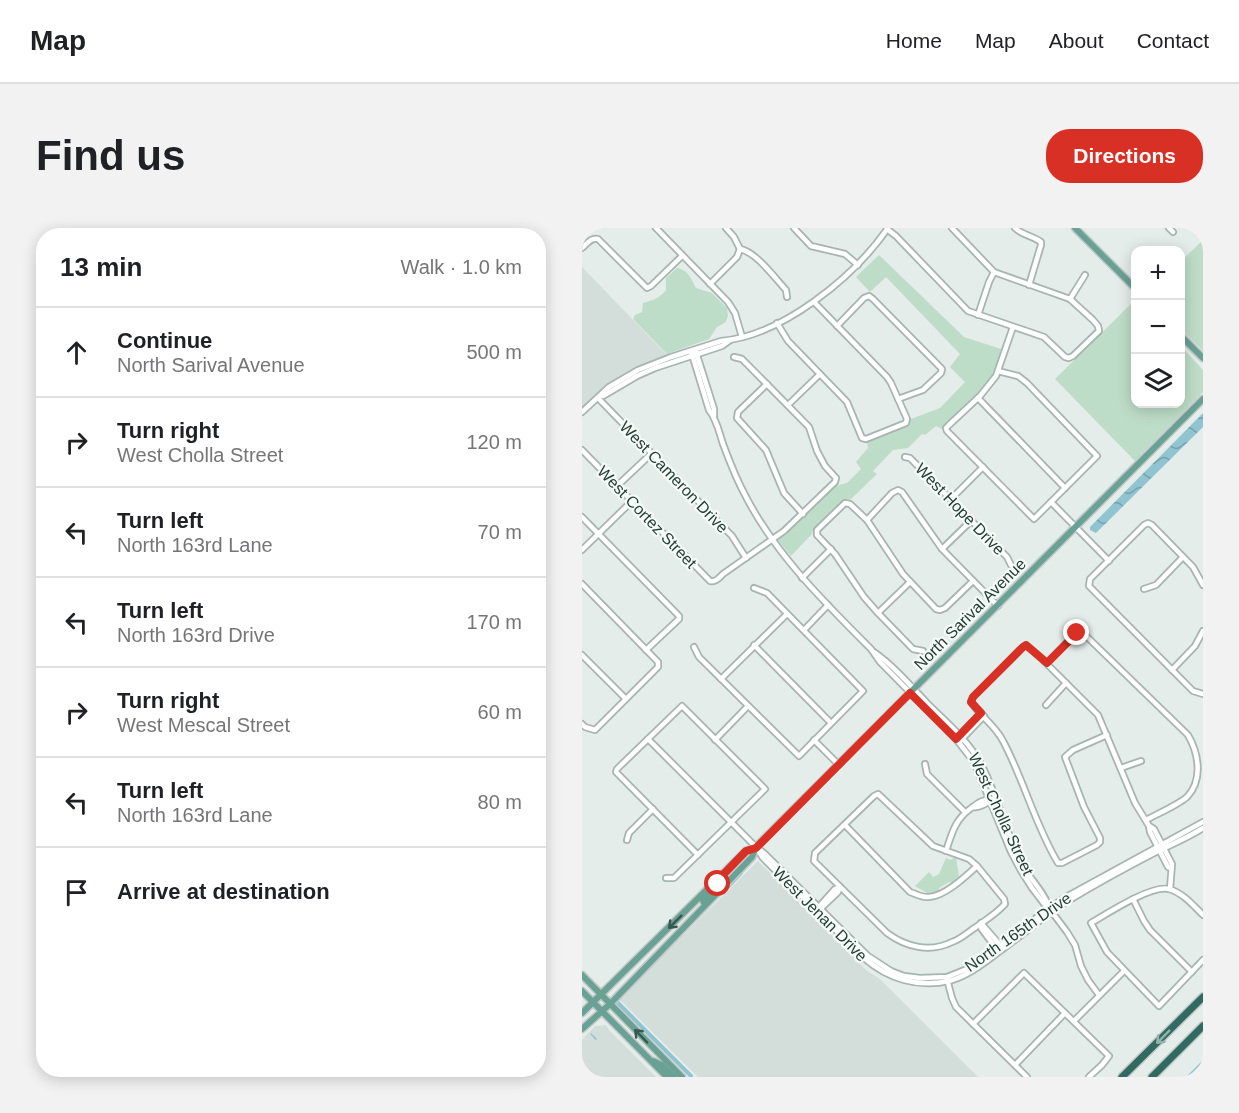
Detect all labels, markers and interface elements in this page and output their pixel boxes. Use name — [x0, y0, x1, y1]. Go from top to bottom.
text: Map — [30, 25, 86, 56]
text: Home — [886, 29, 942, 52]
text: Map — [975, 29, 1016, 52]
text: About — [1049, 29, 1104, 52]
text: Contact — [1137, 29, 1209, 52]
button: Directions — [1046, 129, 1203, 183]
text: Find us — [36, 132, 185, 179]
map controls — [1131, 246, 1185, 408]
button: + — [1131, 246, 1185, 300]
text: 13 min — [60, 252, 142, 282]
text: Walk · 1.0 km — [401, 256, 522, 278]
button: − — [1131, 300, 1185, 354]
text: Continue — [117, 328, 212, 353]
icon: ahead — [60, 336, 93, 369]
text: 500 m — [466, 341, 522, 363]
text: North Sarival Avenue — [117, 354, 305, 376]
button: layers — [1131, 354, 1185, 408]
text: Turn right — [117, 418, 219, 443]
street label: West Cameron Drive — [616, 418, 732, 536]
icon: right — [60, 426, 93, 459]
text: 120 m — [466, 431, 522, 453]
text: West Cholla Street — [117, 444, 283, 466]
street label: West Hope Drive — [912, 460, 1008, 558]
street label: West Cortez Street — [594, 463, 700, 572]
text: Turn left — [117, 508, 203, 533]
icon: left — [60, 516, 93, 549]
text: 70 m — [478, 521, 522, 543]
text: North 163rd Lane — [117, 534, 273, 556]
street label: North Sarival Avenue — [911, 555, 1029, 673]
text: Turn left — [117, 598, 203, 623]
icon: left — [60, 606, 93, 639]
text: 170 m — [466, 611, 522, 633]
route end — [1063, 619, 1089, 645]
text: North 163rd Drive — [117, 624, 275, 646]
text: Turn right — [117, 688, 219, 713]
icon: right — [60, 696, 93, 729]
text: 60 m — [478, 701, 522, 723]
text: West Mescal Street — [117, 714, 290, 736]
street label: West Cholla Street — [965, 750, 1037, 878]
text: Turn left — [117, 778, 203, 803]
icon: left — [60, 786, 93, 819]
text: 80 m — [478, 791, 522, 813]
text: North 163rd Lane — [117, 804, 273, 826]
street label: West Jenan Drive — [769, 863, 871, 965]
route start — [704, 870, 730, 896]
icon: arrive — [60, 876, 93, 909]
text: Arrive at destination — [117, 879, 330, 904]
street label: North 165th Drive — [962, 889, 1074, 975]
one-way arrow — [667, 914, 682, 929]
one-way arrow — [634, 1028, 649, 1043]
one-way arrow — [1155, 1029, 1170, 1044]

